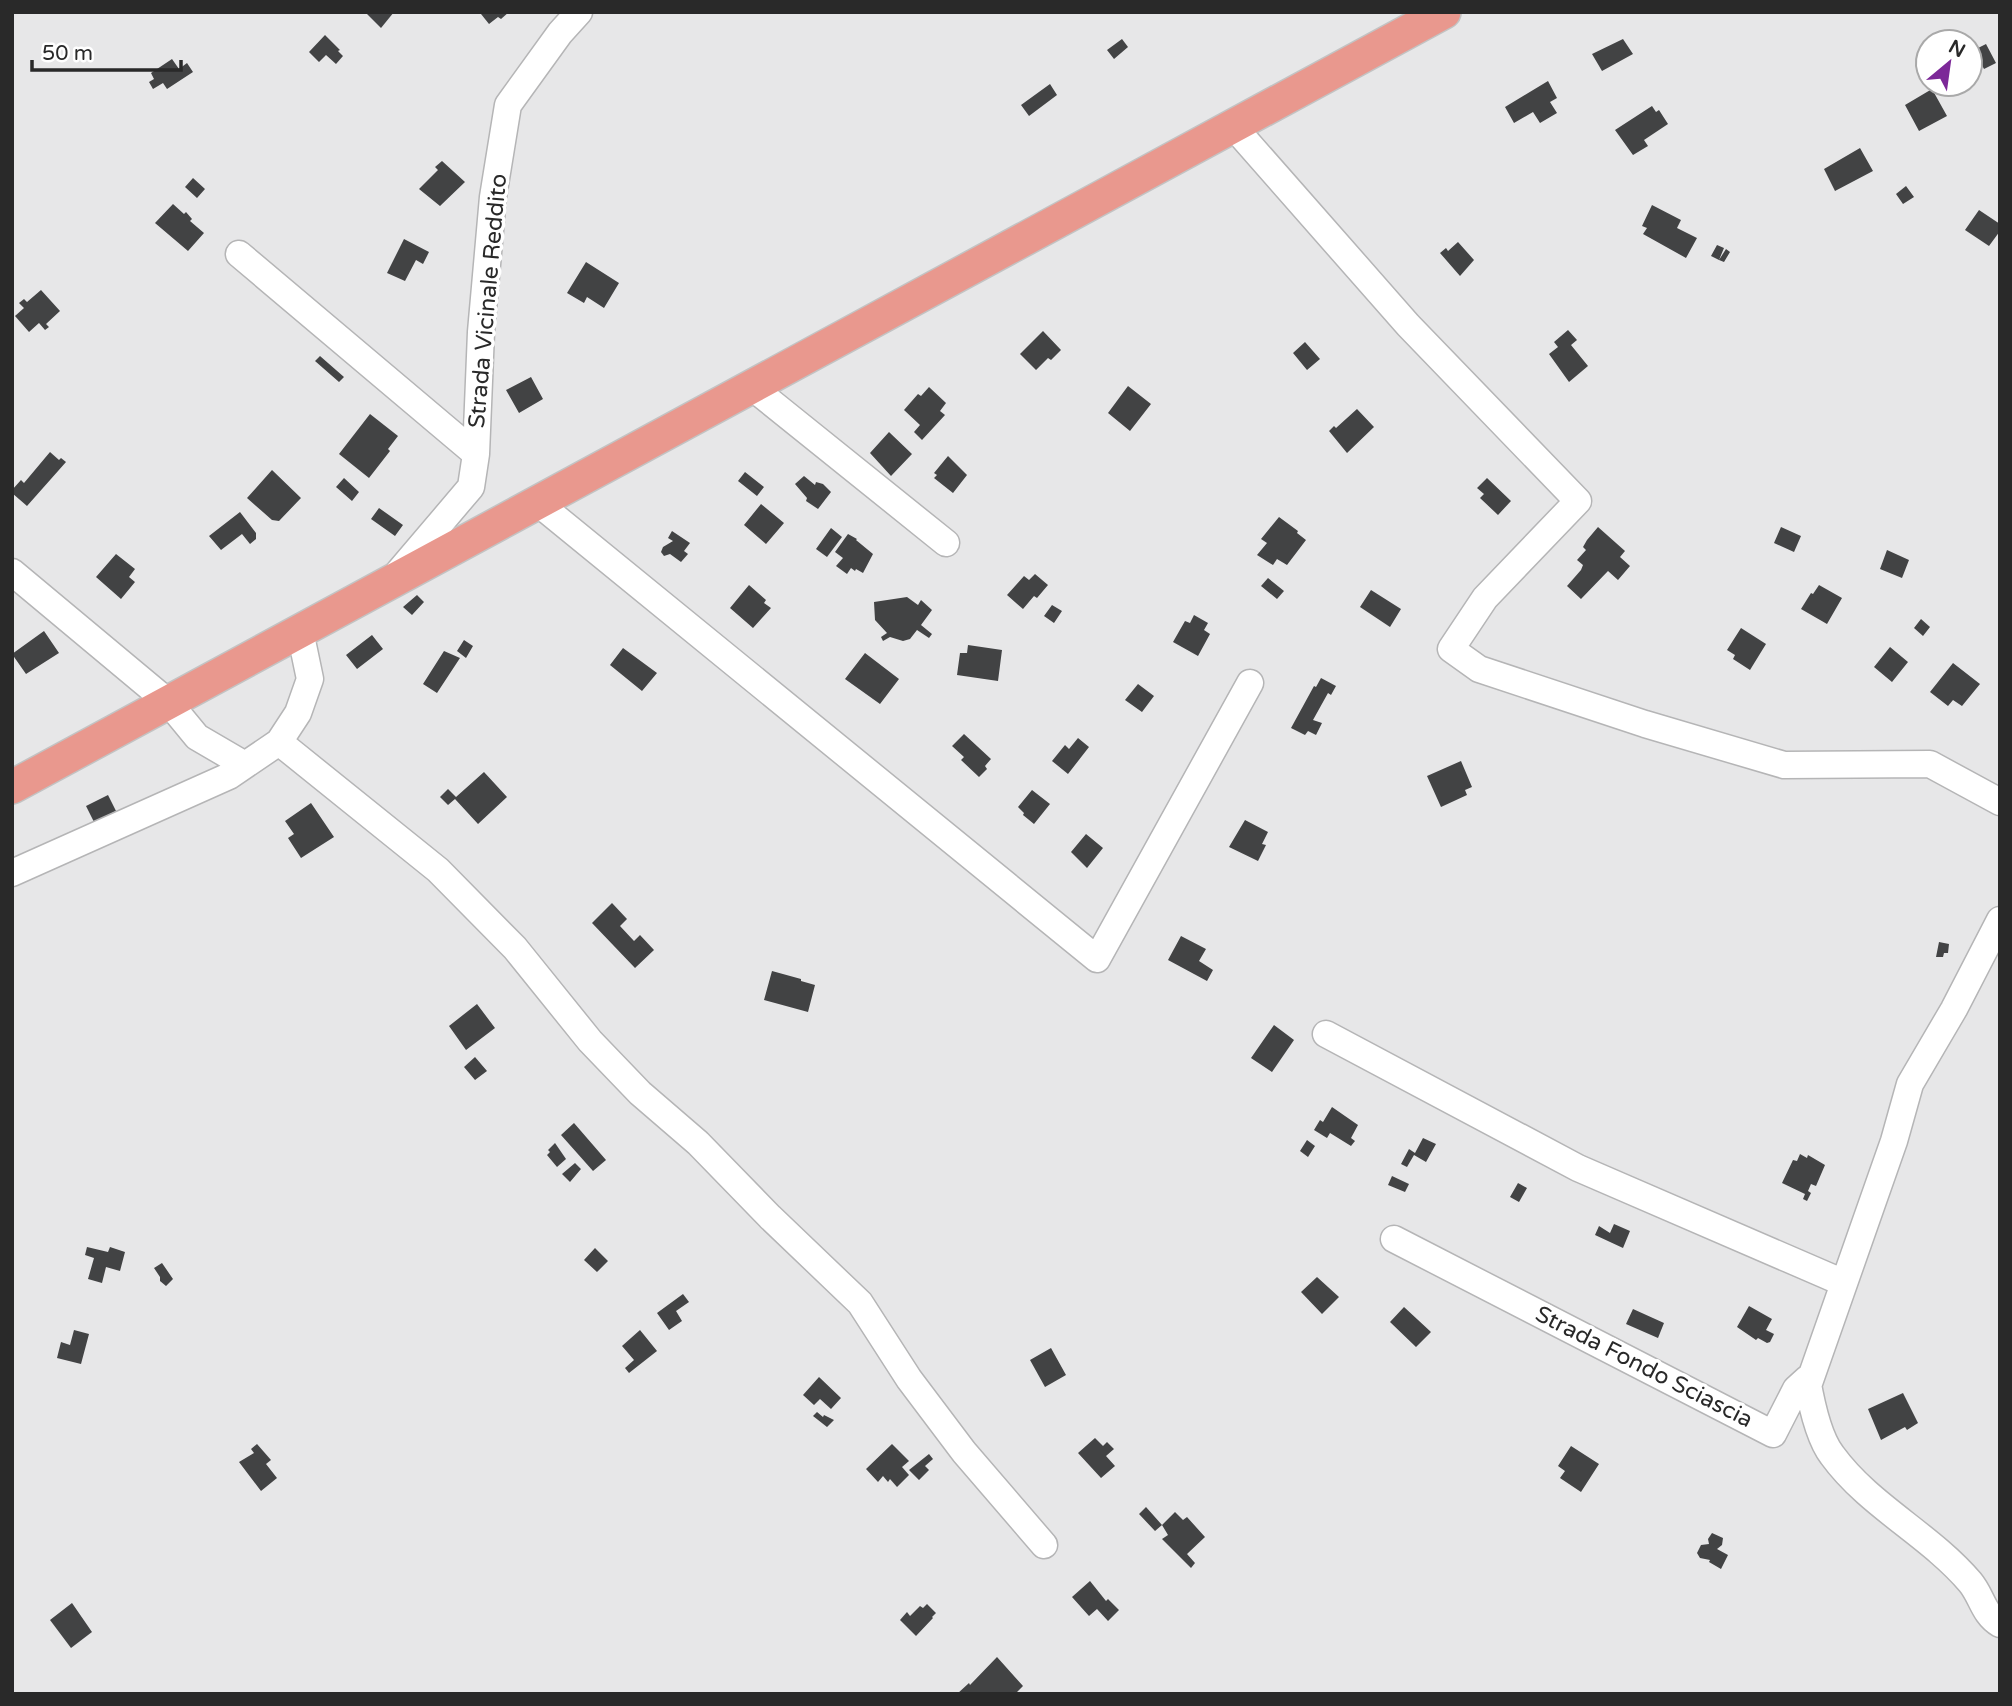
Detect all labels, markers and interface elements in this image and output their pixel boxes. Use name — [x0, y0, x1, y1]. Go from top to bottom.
scale bar — [32, 28, 180, 72]
north arrow — [1914, 28, 1984, 98]
text: N — [1945, 36, 1969, 62]
text: 50 m — [42, 41, 93, 66]
street label: Strada Vicinale Reddito — [463, 173, 513, 429]
street label: Strada Fondo Sciascia — [1531, 1300, 1757, 1434]

